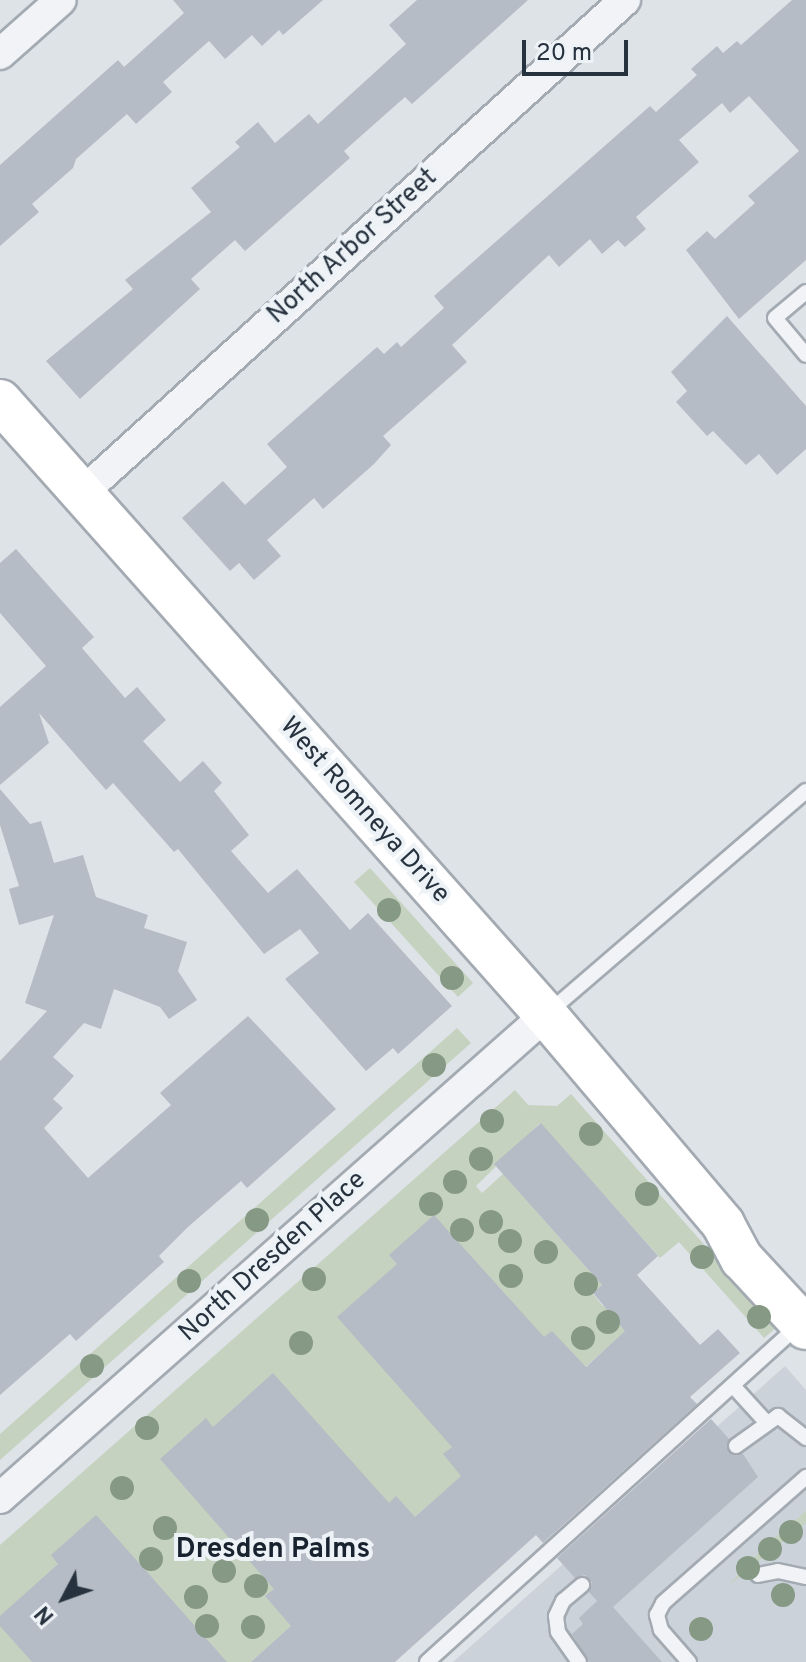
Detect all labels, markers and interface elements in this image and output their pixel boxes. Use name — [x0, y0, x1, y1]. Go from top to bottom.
scale bar — [526, 24, 632, 74]
text: 20 m — [536, 39, 592, 69]
street label: North Arbor Street — [261, 162, 445, 332]
street label: West Romneya Drive — [272, 712, 456, 910]
street label: North Dresden Place — [173, 1165, 373, 1349]
district label: Dresden Palms — [176, 1533, 370, 1567]
north arrow — [24, 1558, 104, 1638]
text: N — [30, 1599, 61, 1629]

